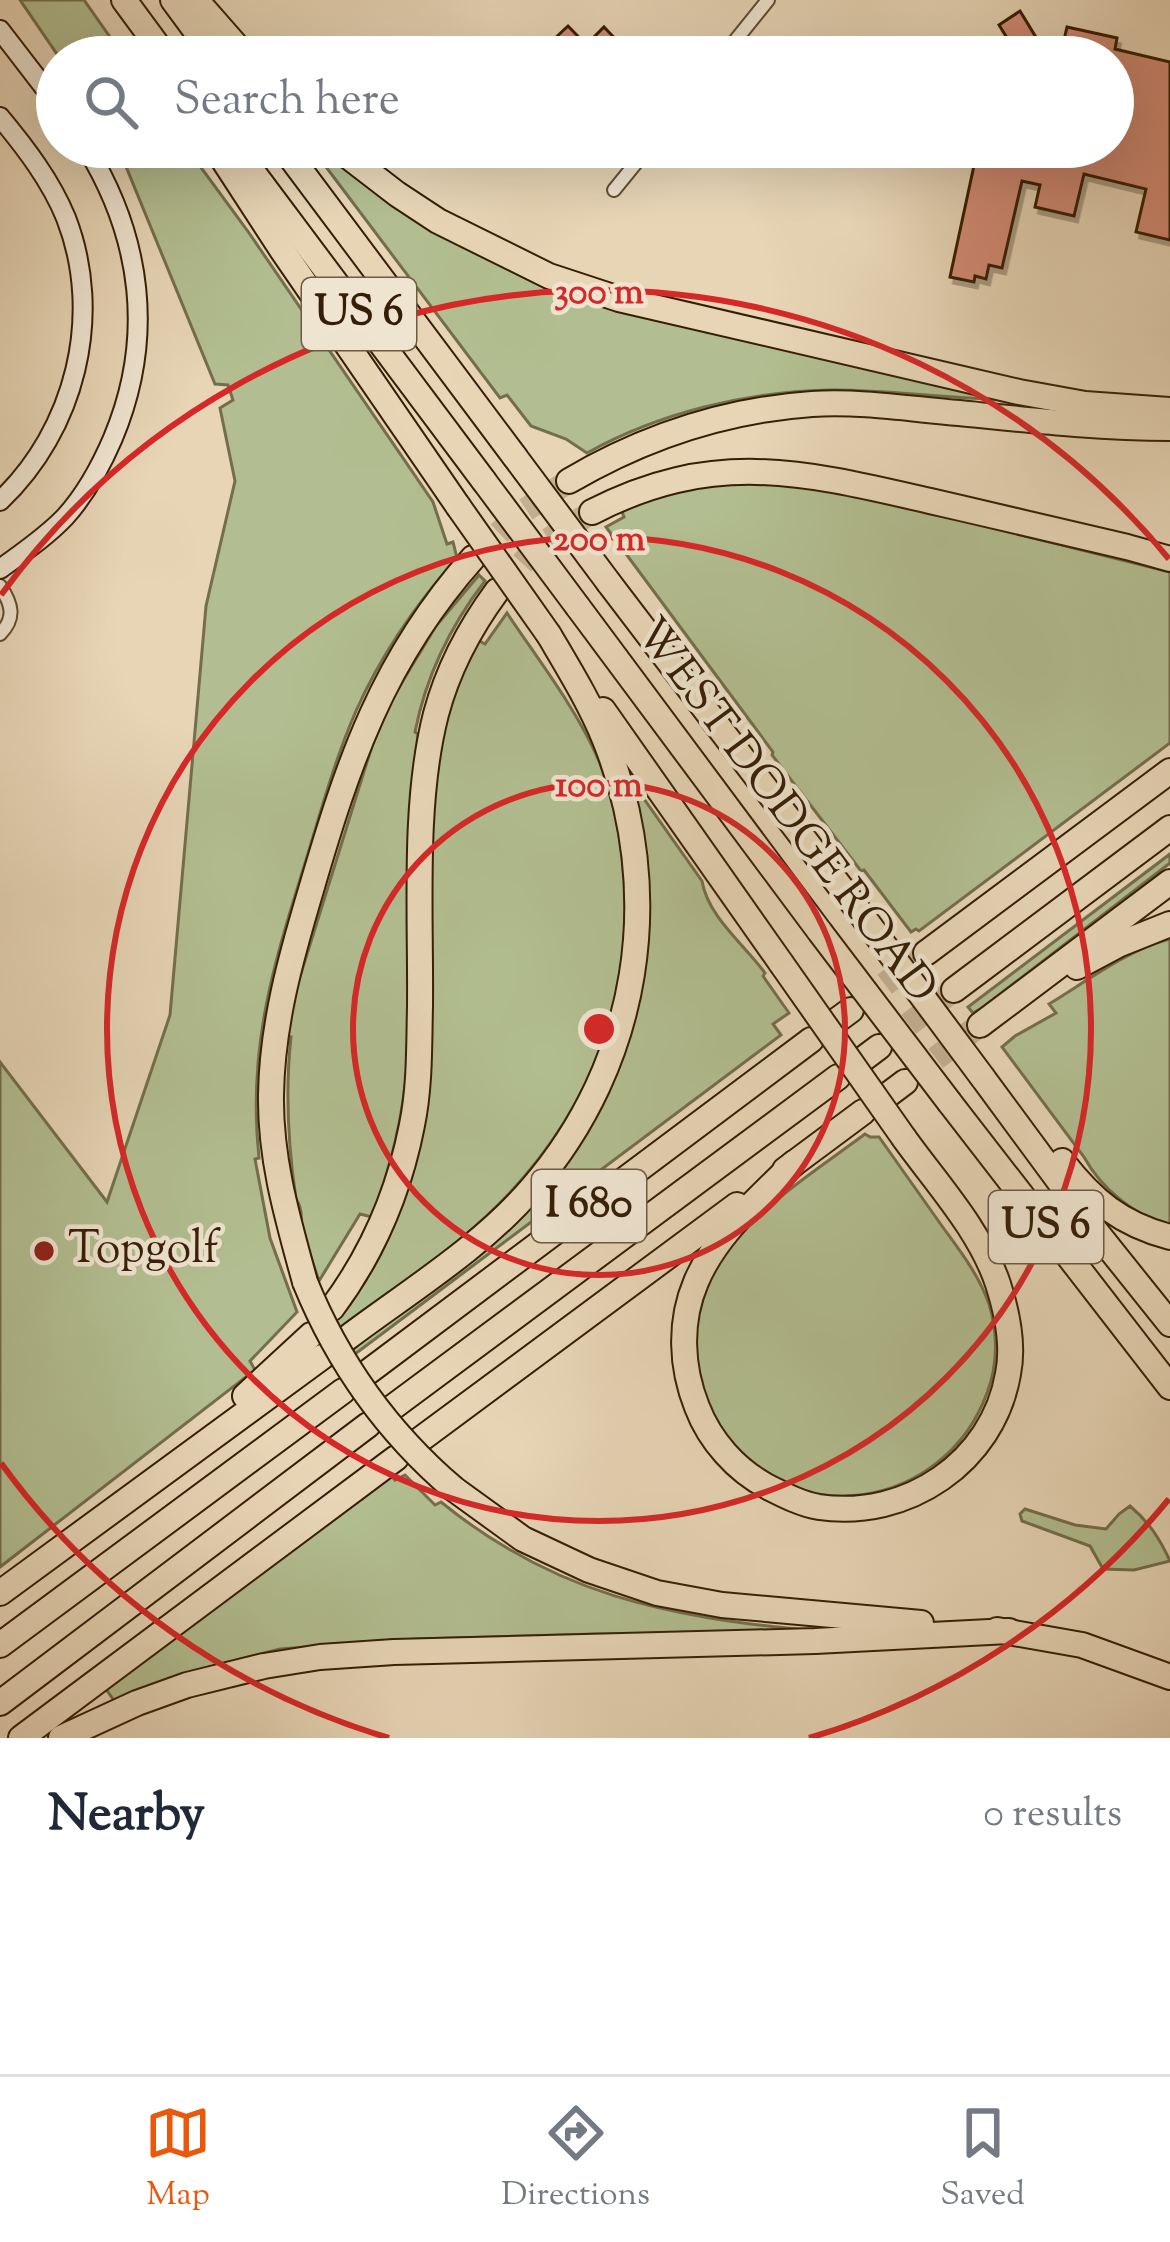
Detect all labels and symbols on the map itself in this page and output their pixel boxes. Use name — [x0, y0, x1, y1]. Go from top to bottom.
text: 300 m — [554, 268, 644, 320]
road number: US 6 — [302, 278, 416, 350]
text: 200 m — [553, 515, 645, 567]
street label: WEST DODGE ROAD — [617, 606, 951, 1018]
text: 100 m — [555, 761, 643, 813]
centre of rings — [578, 1008, 620, 1050]
road number: I 680 — [532, 1170, 646, 1242]
road number: US 6 — [989, 1191, 1103, 1263]
place label: Topgolf — [68, 1219, 221, 1284]
marker: Topgolf — [31, 1238, 57, 1264]

